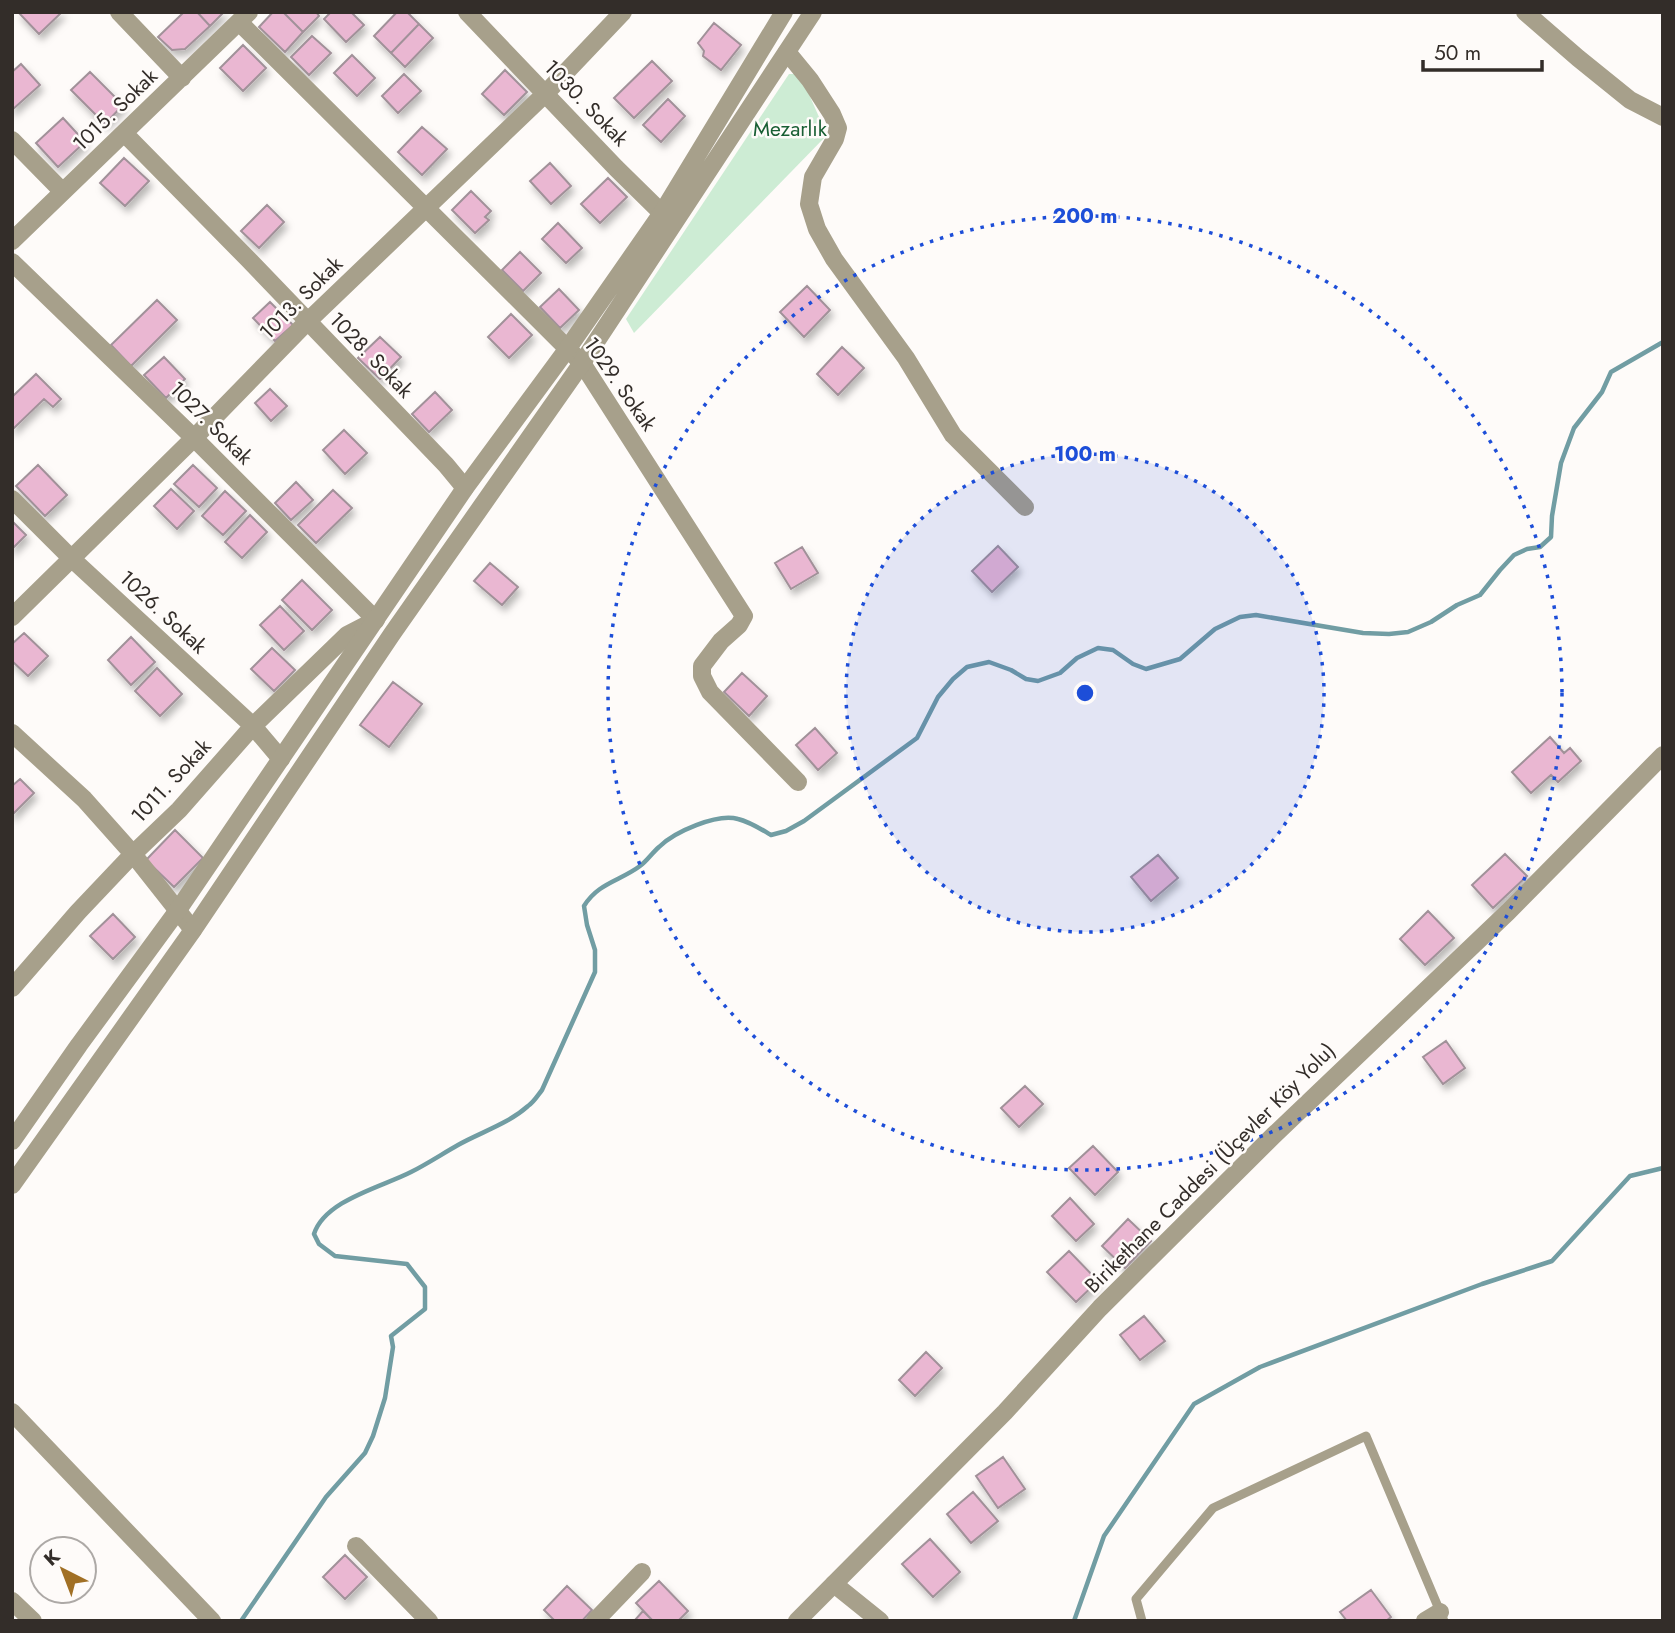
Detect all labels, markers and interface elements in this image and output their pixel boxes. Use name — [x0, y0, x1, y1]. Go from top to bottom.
scale bar — [1423, 28, 1542, 72]
text: 50 m — [1434, 38, 1481, 68]
street label: 1030. Sokak — [537, 53, 636, 154]
street label: 1015. Sokak — [66, 61, 165, 158]
park label: Mezarlık — [753, 114, 828, 144]
text: 200 m — [1052, 201, 1118, 231]
street label: 1013. Sokak — [253, 249, 350, 346]
street label: 1028. Sokak — [322, 305, 420, 405]
street label: 1029. Sokak — [577, 331, 664, 438]
street label: 1027. Sokak — [163, 375, 260, 472]
text: 100 m — [1054, 439, 1116, 469]
street label: 1026. Sokak — [112, 563, 214, 661]
centre of rings — [1073, 681, 1097, 705]
street label: 1011. Sokak — [124, 732, 218, 830]
street label: Birikethane Caddesi (Üçevler Köy Yolu) — [1078, 1036, 1342, 1300]
north arrow — [28, 1535, 98, 1605]
text: K — [38, 1543, 66, 1572]

